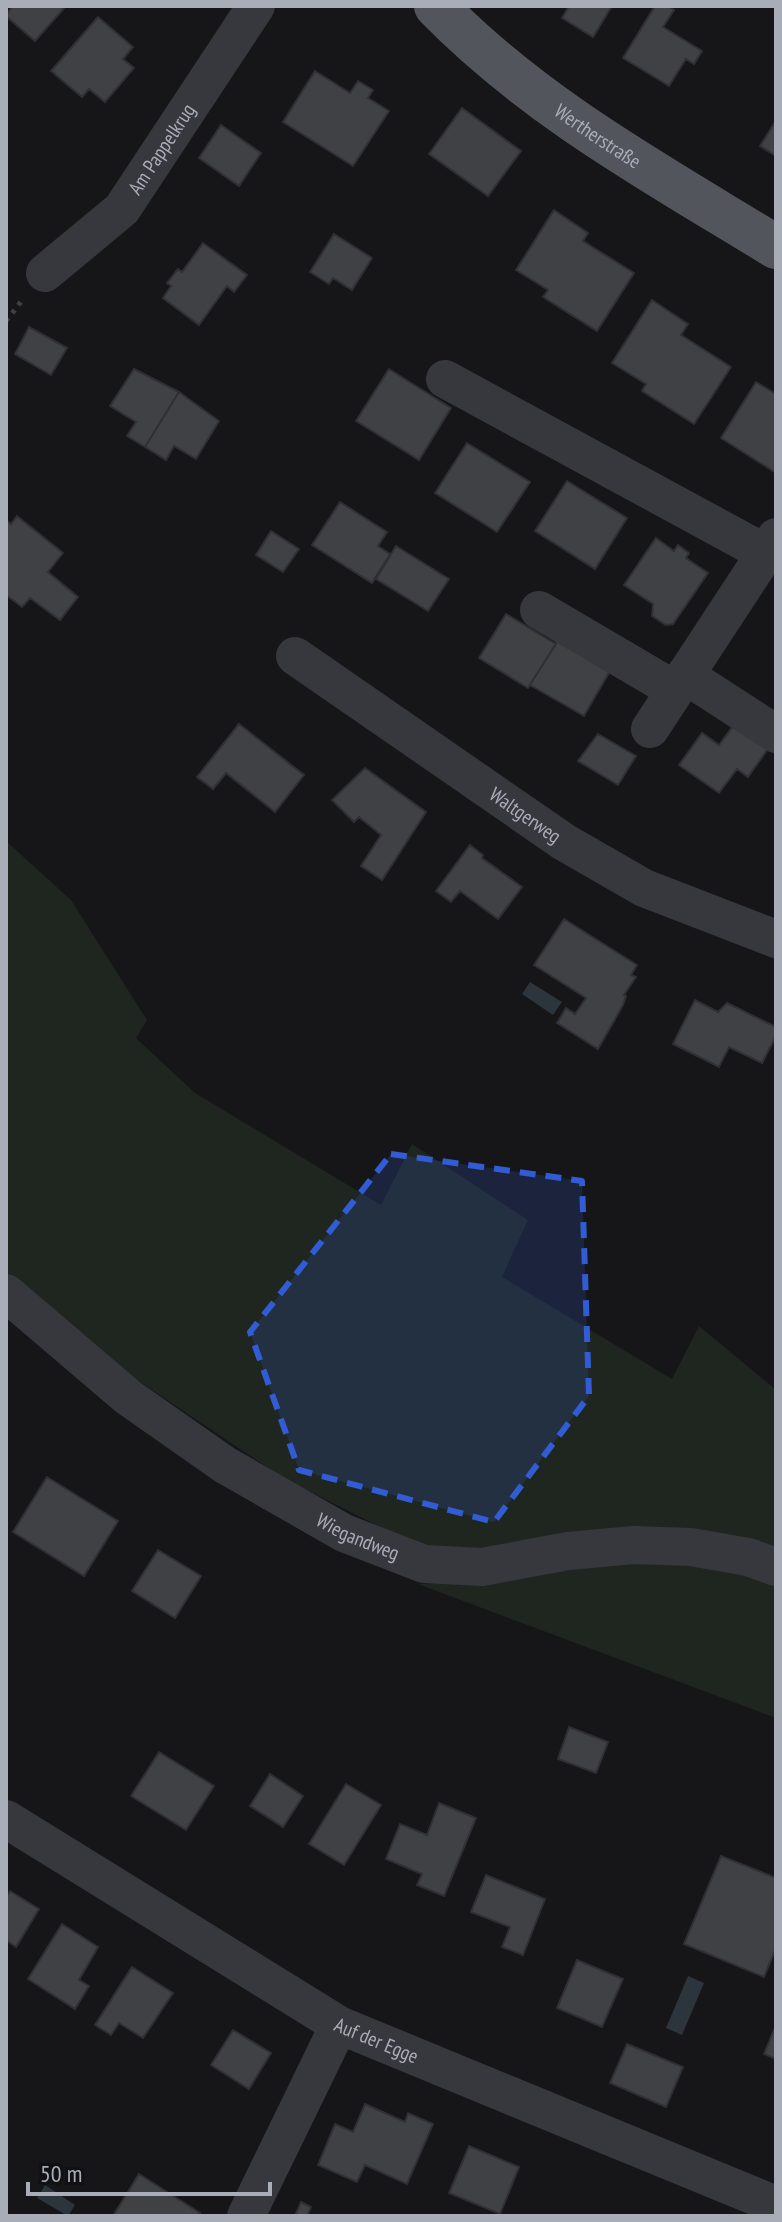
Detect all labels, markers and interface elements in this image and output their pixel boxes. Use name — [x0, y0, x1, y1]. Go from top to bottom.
street label: Am Pappelkrug — [122, 98, 201, 200]
street label: Wertherstraße — [549, 98, 646, 174]
street label: Waltgerweg — [484, 781, 566, 849]
street label: Wiegandweg — [311, 1507, 403, 1566]
street label: Auf der Egge — [331, 2012, 422, 2069]
scale bar — [28, 2146, 270, 2196]
text: 50 m — [40, 2158, 82, 2189]

